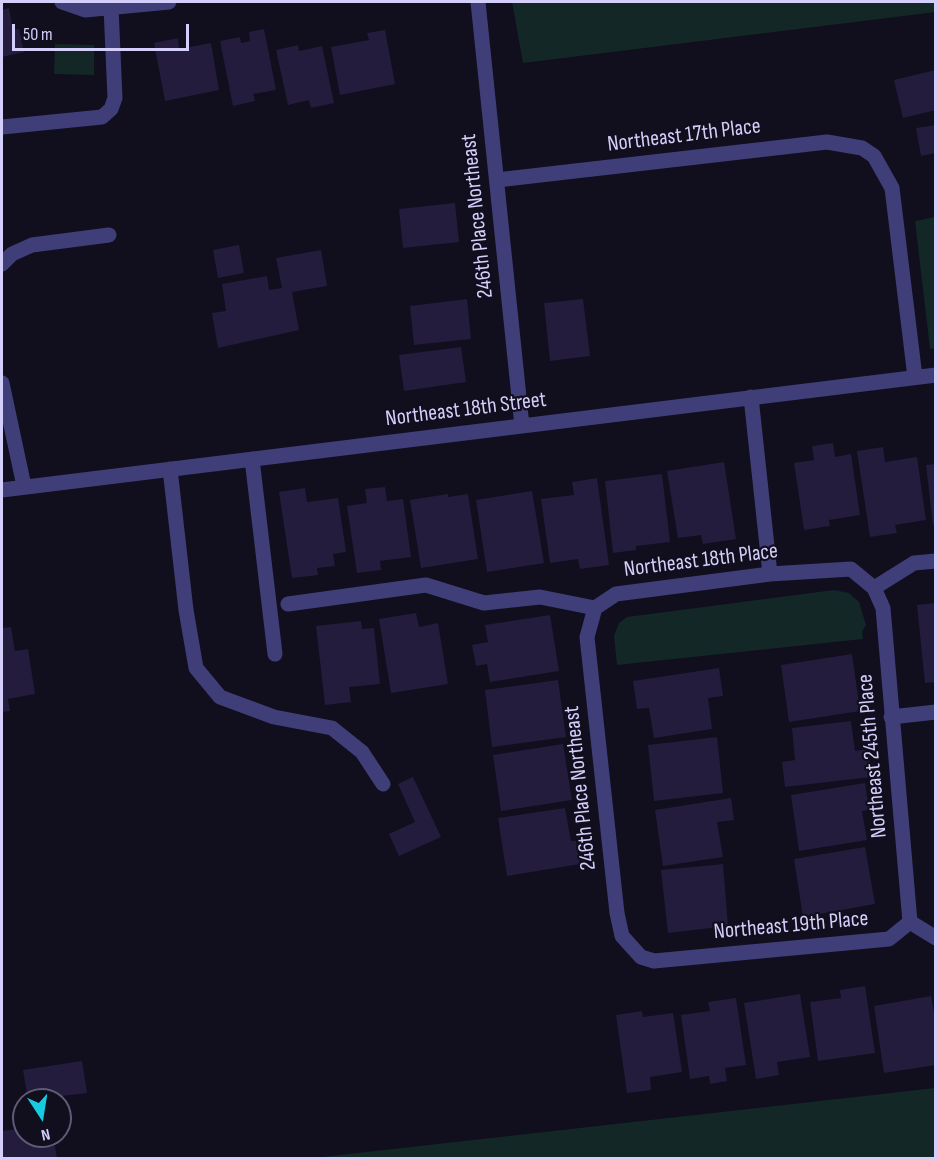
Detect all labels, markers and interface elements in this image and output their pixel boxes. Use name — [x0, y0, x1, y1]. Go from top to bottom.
scale bar — [15, 12, 192, 50]
text: 50 m — [23, 24, 53, 45]
street label: Northeast 17th Place — [606, 114, 762, 158]
street label: 246th Place Northeast — [456, 132, 500, 300]
street label: Northeast 18th Street — [384, 387, 548, 433]
street label: Northeast 18th Place — [623, 538, 779, 584]
street label: Northeast 245th Place — [853, 673, 893, 839]
street label: 246th Place Northeast — [559, 704, 603, 872]
street label: Northeast 19th Place — [713, 906, 869, 946]
north arrow — [12, 1088, 72, 1148]
text: N — [39, 1124, 52, 1144]

